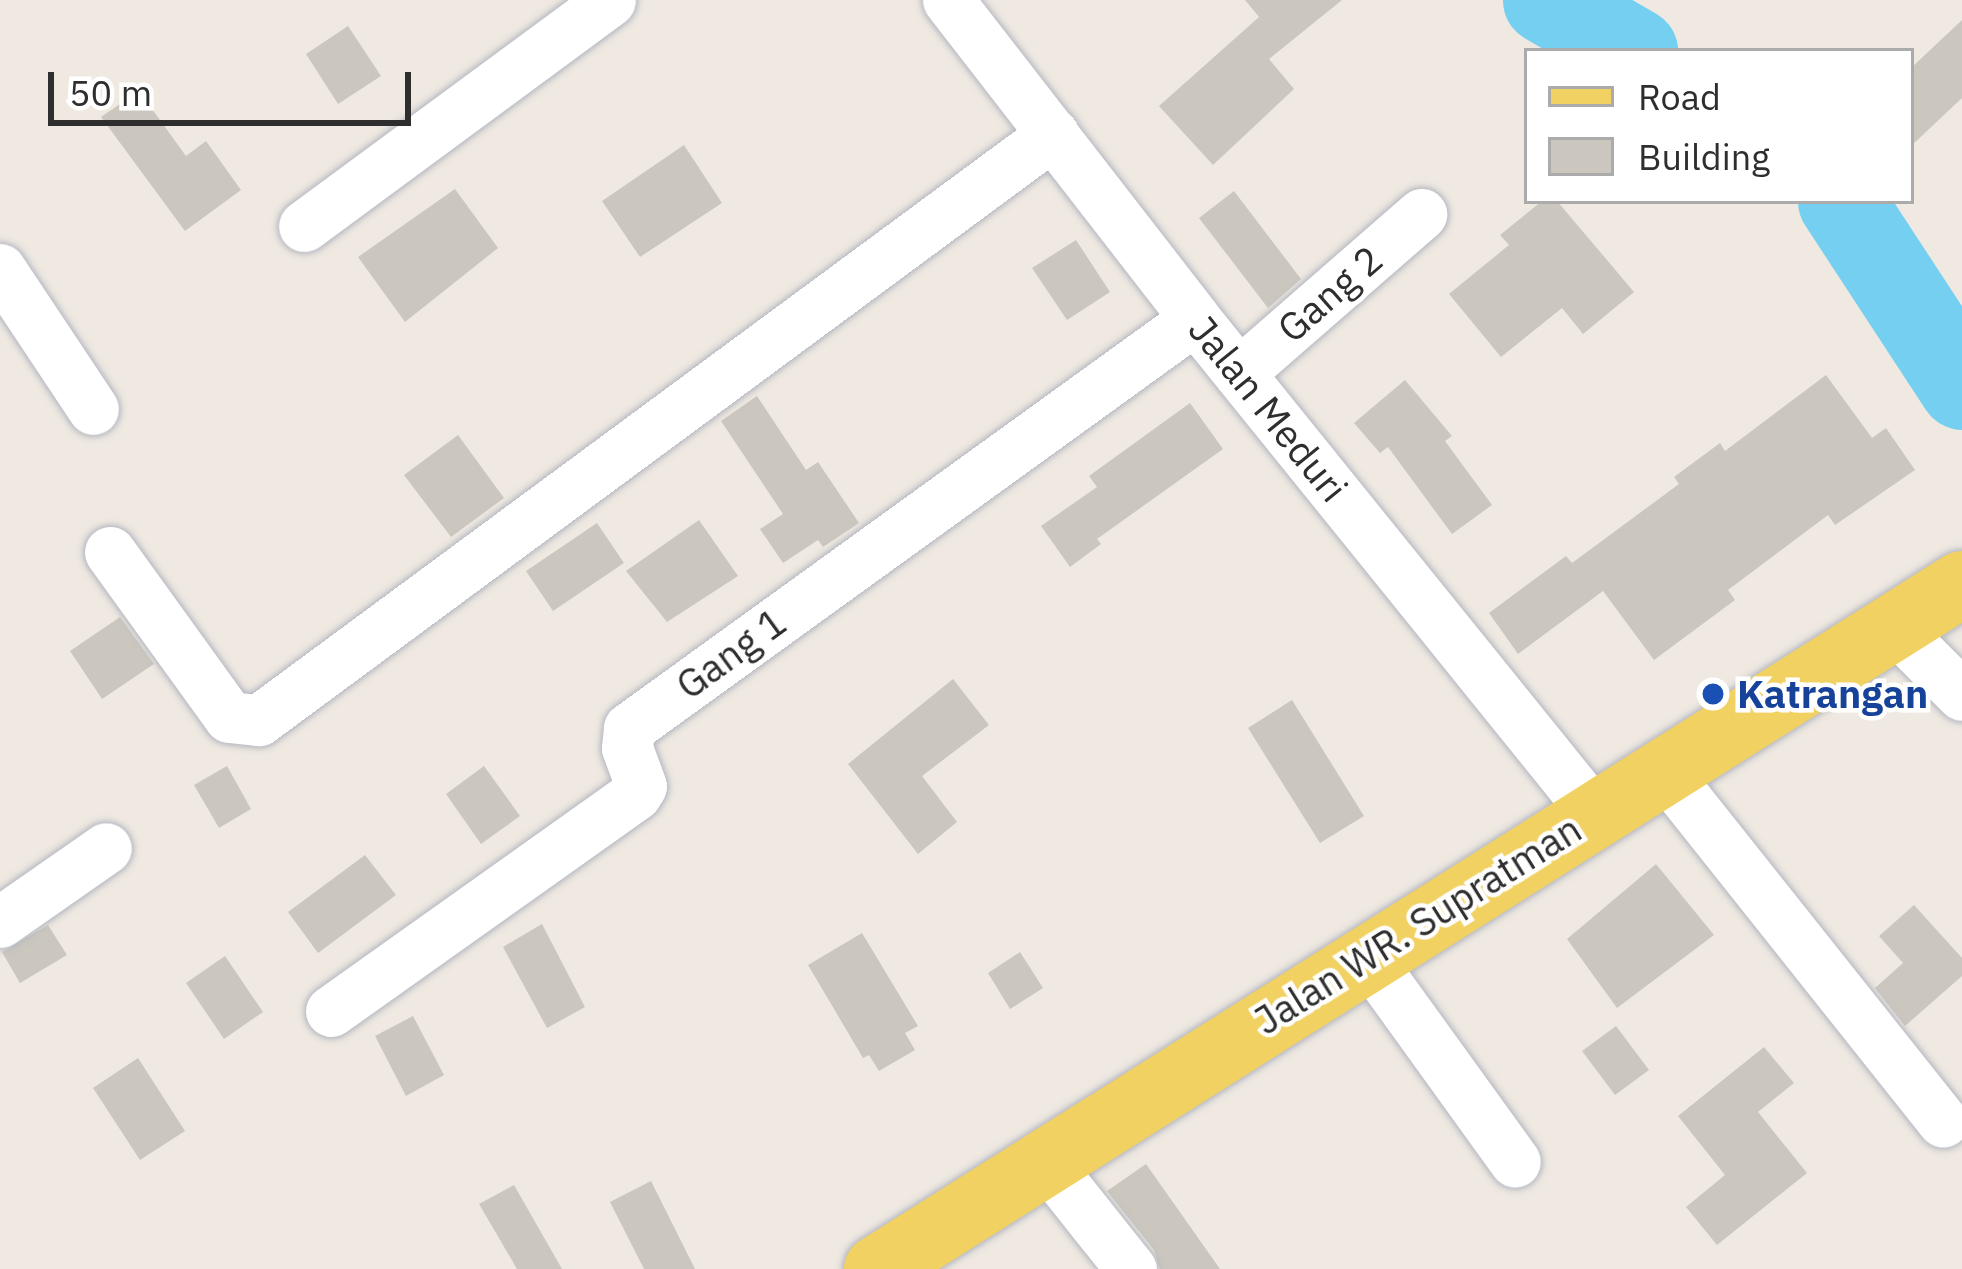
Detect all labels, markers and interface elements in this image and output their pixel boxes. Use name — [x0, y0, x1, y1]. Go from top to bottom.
scale bar — [54, 48, 417, 122]
legend — [1524, 48, 1914, 204]
text: 50 m — [69, 69, 152, 116]
text: Road — [1638, 73, 1721, 120]
text: Building — [1638, 133, 1770, 180]
street label: Gang 2 — [1268, 236, 1392, 352]
street label: Jalan Meduri — [1179, 307, 1357, 511]
street label: Gang 1 — [667, 599, 795, 709]
place label: Katrangan — [1737, 671, 1928, 717]
marker: Katrangan — [1700, 681, 1726, 707]
street label: Jalan WR. Supratman — [1246, 805, 1590, 1045]

